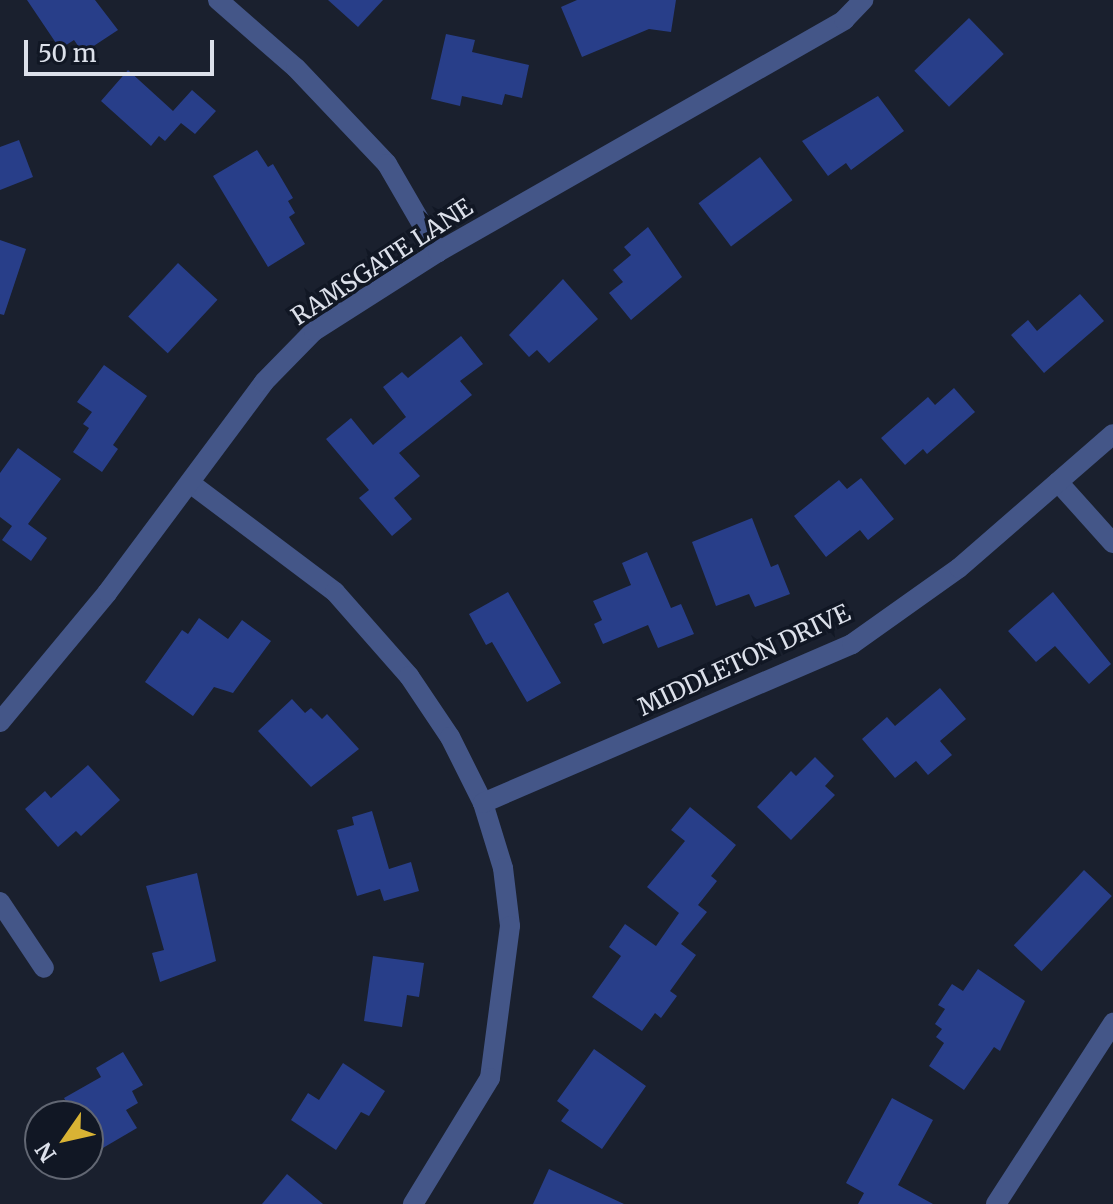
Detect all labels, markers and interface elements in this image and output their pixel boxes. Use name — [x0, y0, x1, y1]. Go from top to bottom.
scale bar — [28, 24, 218, 74]
text: 50 m — [38, 38, 97, 69]
street label: RAMSGATE LANE — [286, 193, 478, 331]
street label: MIDDLETON DRIVE — [633, 598, 855, 722]
north arrow — [24, 1100, 104, 1180]
text: N — [29, 1137, 62, 1167]

